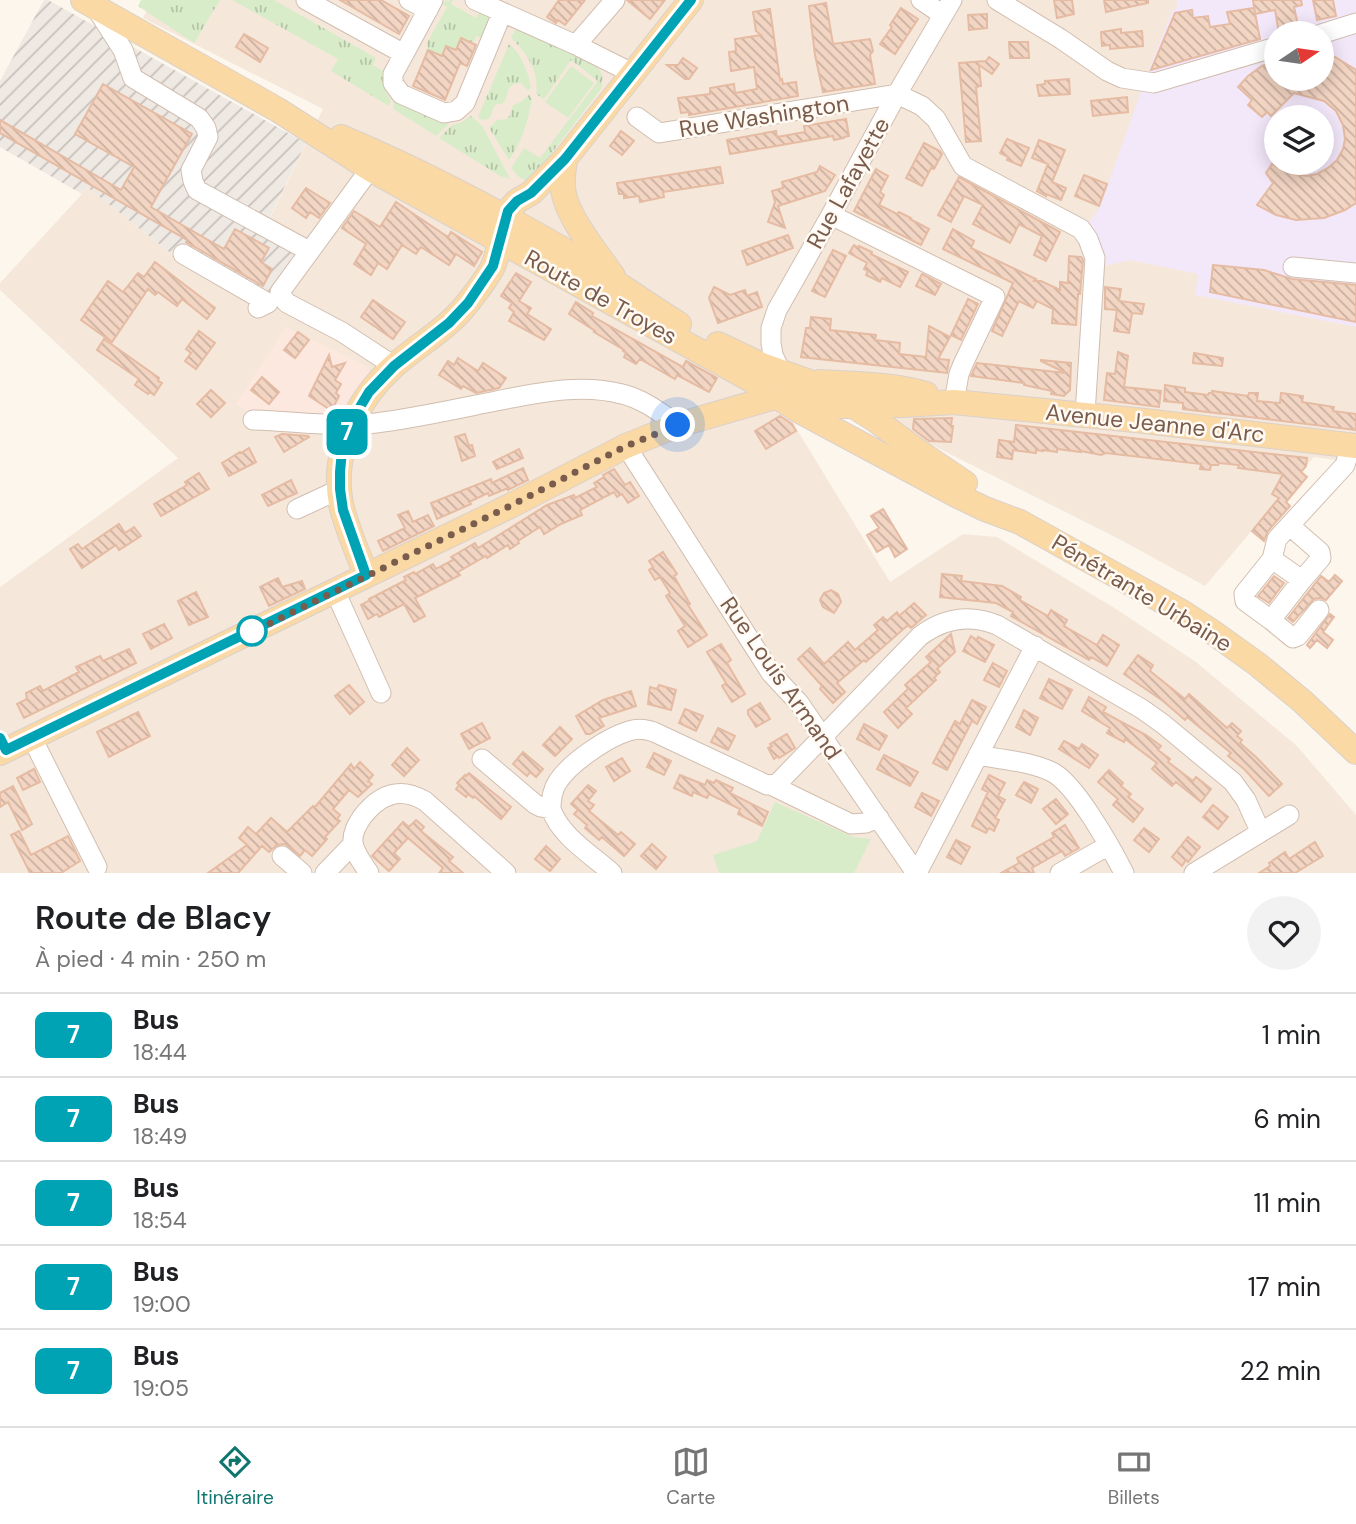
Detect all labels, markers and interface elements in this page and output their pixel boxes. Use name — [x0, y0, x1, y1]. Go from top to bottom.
north arrow — [1264, 21, 1334, 91]
map controls — [1264, 21, 1334, 175]
street label: Rue Washington — [677, 88, 851, 144]
button: layers — [1264, 105, 1334, 175]
street label: Rue Lafayette — [800, 112, 896, 254]
street label: Route de Troyes — [519, 243, 683, 351]
street label: Avenue Jeanne d'Arc — [1044, 397, 1266, 449]
your location — [660, 407, 695, 442]
line badge: 7 — [324, 409, 370, 455]
text: 7 — [341, 416, 353, 447]
street label: Pénétrante Urbaine — [1046, 527, 1238, 659]
street label: Rue Louis Armand — [714, 591, 848, 765]
unlabelled marker — [237, 616, 267, 646]
text: Route de Blacy — [35, 896, 272, 939]
button: heart — [1247, 896, 1321, 970]
text: À pied · 4 min · 250 m — [35, 944, 266, 974]
text: Bus — [133, 1003, 179, 1037]
text: 1 min — [1262, 1018, 1321, 1052]
text: 7 — [67, 1019, 80, 1050]
text: 18:44 — [133, 1037, 187, 1067]
text: Bus — [133, 1087, 179, 1121]
text: 6 min — [1253, 1102, 1321, 1136]
text: 7 — [67, 1103, 80, 1134]
text: 18:49 — [133, 1121, 187, 1151]
text: Bus — [133, 1171, 179, 1205]
text: 11 min — [1254, 1186, 1321, 1220]
text: 7 — [67, 1187, 80, 1218]
text: 18:54 — [133, 1205, 187, 1235]
text: Bus — [133, 1255, 179, 1289]
text: 17 min — [1248, 1270, 1321, 1304]
text: 7 — [67, 1271, 80, 1302]
text: 19:00 — [133, 1289, 191, 1319]
text: Bus — [133, 1339, 179, 1373]
text: 22 min — [1240, 1354, 1321, 1388]
text: 7 — [67, 1355, 80, 1386]
text: 19:05 — [133, 1373, 189, 1403]
tab: Itinéraire — [196, 1443, 274, 1510]
tab: Carte — [666, 1443, 715, 1510]
tab: Billets — [1108, 1443, 1160, 1510]

